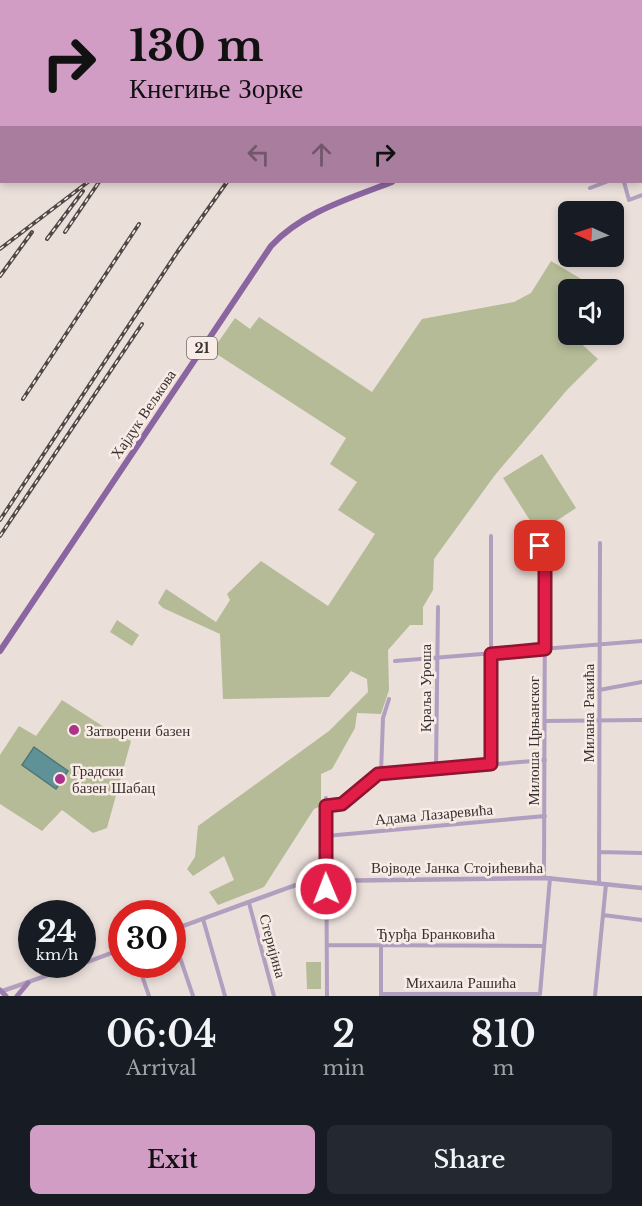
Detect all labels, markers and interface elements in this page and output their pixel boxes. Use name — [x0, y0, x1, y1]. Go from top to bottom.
text: 130 m — [129, 20, 263, 72]
icon: right — [30, 24, 108, 102]
text: Кнегиње Зорке — [129, 72, 303, 105]
icon: left — [242, 138, 275, 171]
icon: ahead — [305, 138, 338, 171]
icon: right — [368, 138, 401, 171]
north arrow — [558, 201, 624, 267]
map controls — [558, 201, 624, 345]
button: sound — [558, 279, 624, 345]
road number: 21 — [187, 337, 217, 359]
street label: Хајдук Вељкова — [106, 365, 180, 462]
pin — [514, 520, 565, 571]
icon: arrive — [523, 529, 556, 562]
street label: Краља Уроша — [416, 643, 435, 732]
street label: Милана Ракића — [579, 663, 598, 762]
street label: Милоша Црњанског — [524, 676, 543, 806]
place label: Затворени базен — [86, 721, 190, 740]
marker: Затворени базен — [67, 723, 81, 737]
place label: Градски базен Шабац — [72, 761, 155, 797]
marker: Градски базен Шабац — [53, 772, 67, 786]
street label: Адама Лазаревића — [374, 799, 494, 829]
position arrow — [294, 857, 358, 921]
street label: Војводе Јанка Стојићевића — [371, 858, 543, 877]
speed limit sign: 30 — [108, 900, 186, 978]
street label: Стеријина — [255, 912, 291, 980]
text: 24 — [37, 913, 77, 950]
street label: Ђурђа Бранковића — [377, 924, 496, 943]
text: km/h — [36, 945, 78, 964]
street label: Михаила Рашића — [406, 973, 517, 992]
text: 06:04 — [106, 1012, 217, 1057]
text: 2 — [332, 1012, 355, 1057]
text: 810 — [471, 1012, 536, 1057]
text: Arrival — [126, 1056, 197, 1080]
text: min — [323, 1056, 365, 1080]
text: m — [493, 1056, 514, 1080]
button: Exit — [30, 1125, 315, 1194]
button: Share — [327, 1125, 612, 1194]

